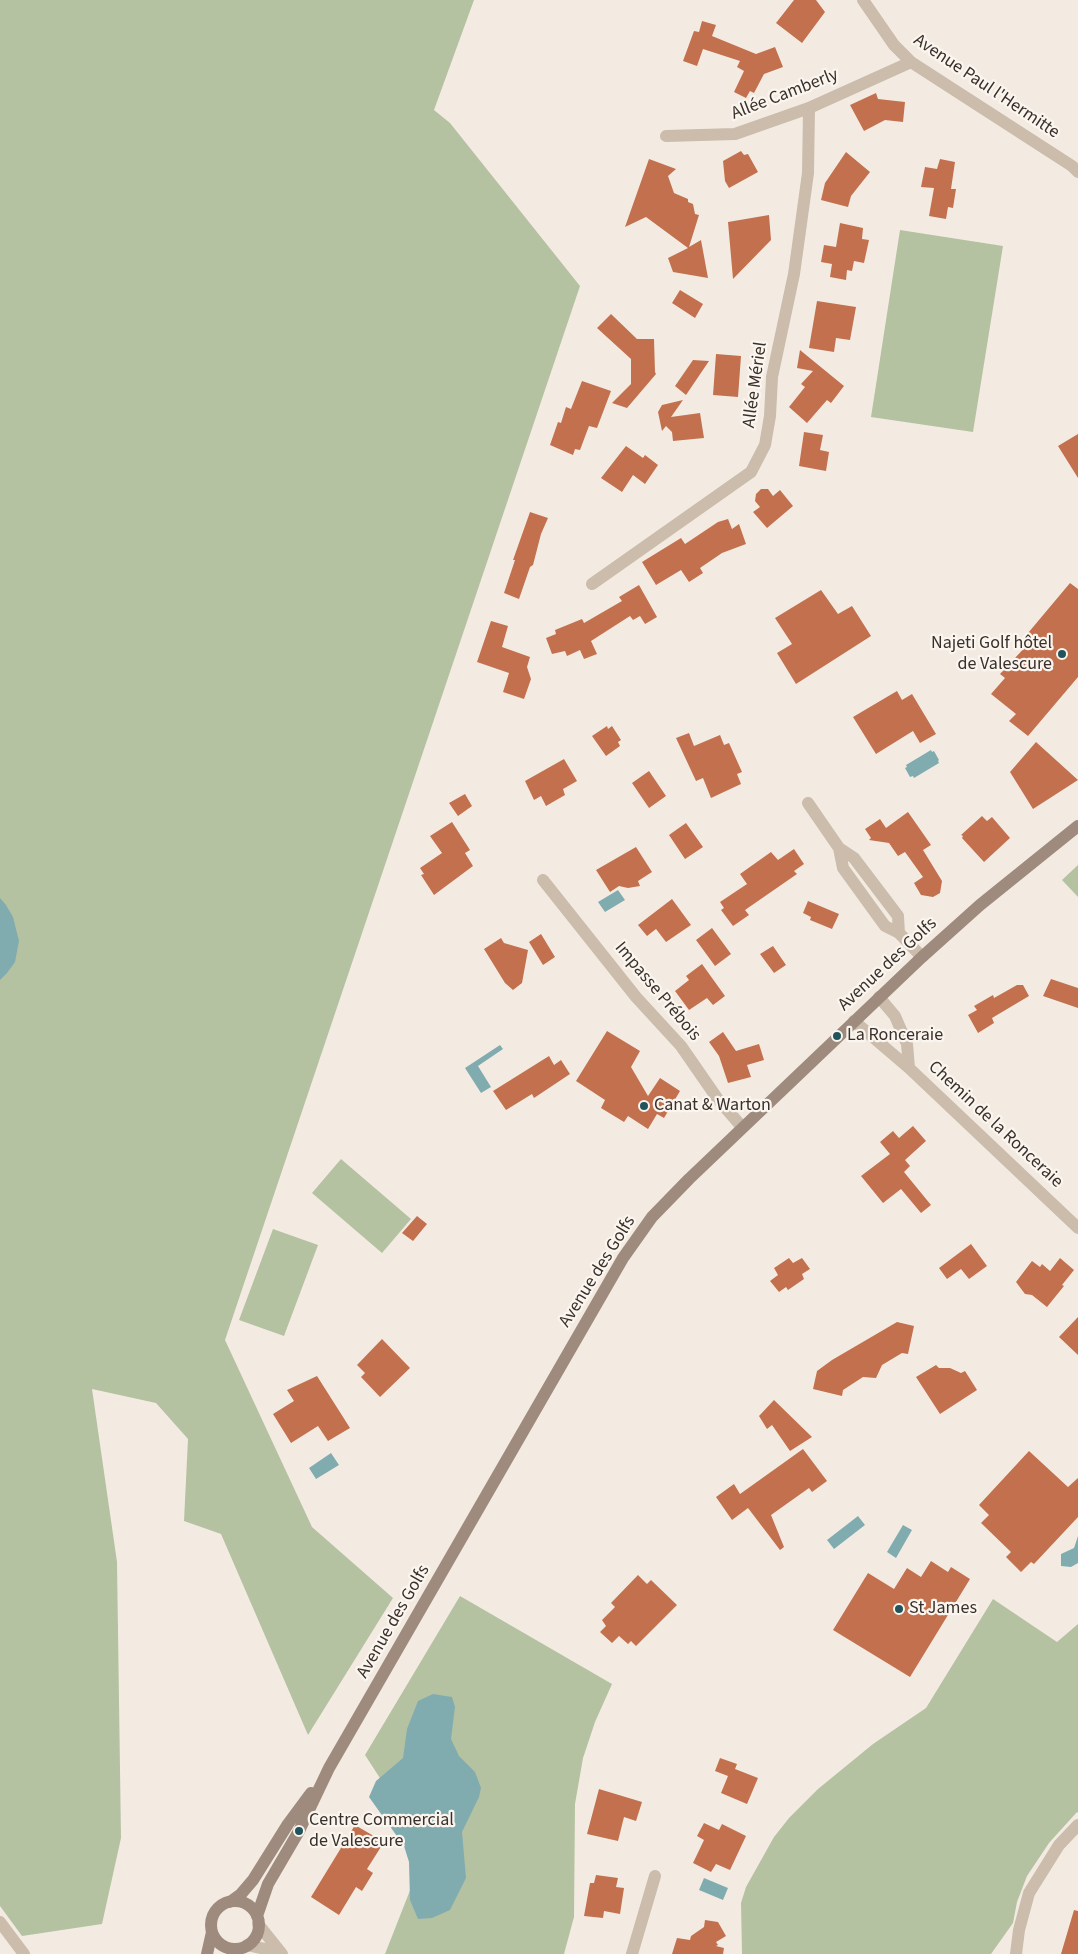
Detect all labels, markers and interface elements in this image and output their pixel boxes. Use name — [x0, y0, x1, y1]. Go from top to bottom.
street label: Avenue Paul l'Hermitte — [909, 30, 1063, 144]
street label: Allée Camberly — [728, 65, 842, 125]
street label: Allée Mériel — [739, 341, 773, 429]
place label: Najeti Golf hôtel de Valescure — [931, 633, 1052, 676]
marker: Najeti Golf hôtel de Valescure — [1056, 648, 1068, 660]
street label: Avenue des Golfs — [834, 914, 942, 1016]
street label: Impasse Prébois — [609, 938, 705, 1046]
place label: La Ronceraie — [847, 1025, 943, 1047]
marker: La Ronceraie — [831, 1030, 843, 1042]
street label: Chemin de la Ronceraie — [923, 1057, 1067, 1193]
place label: Canat & Warton — [654, 1095, 771, 1117]
marker: Canat & Warton — [638, 1100, 650, 1112]
street label: Avenue des Golfs — [555, 1212, 641, 1332]
street label: Avenue des Golfs — [353, 1561, 435, 1683]
place label: St James — [909, 1598, 977, 1620]
marker: St James — [893, 1603, 905, 1615]
place label: Centre Commercial de Valescure — [309, 1810, 454, 1852]
marker: Centre Commercial de Valescure — [293, 1825, 305, 1837]

